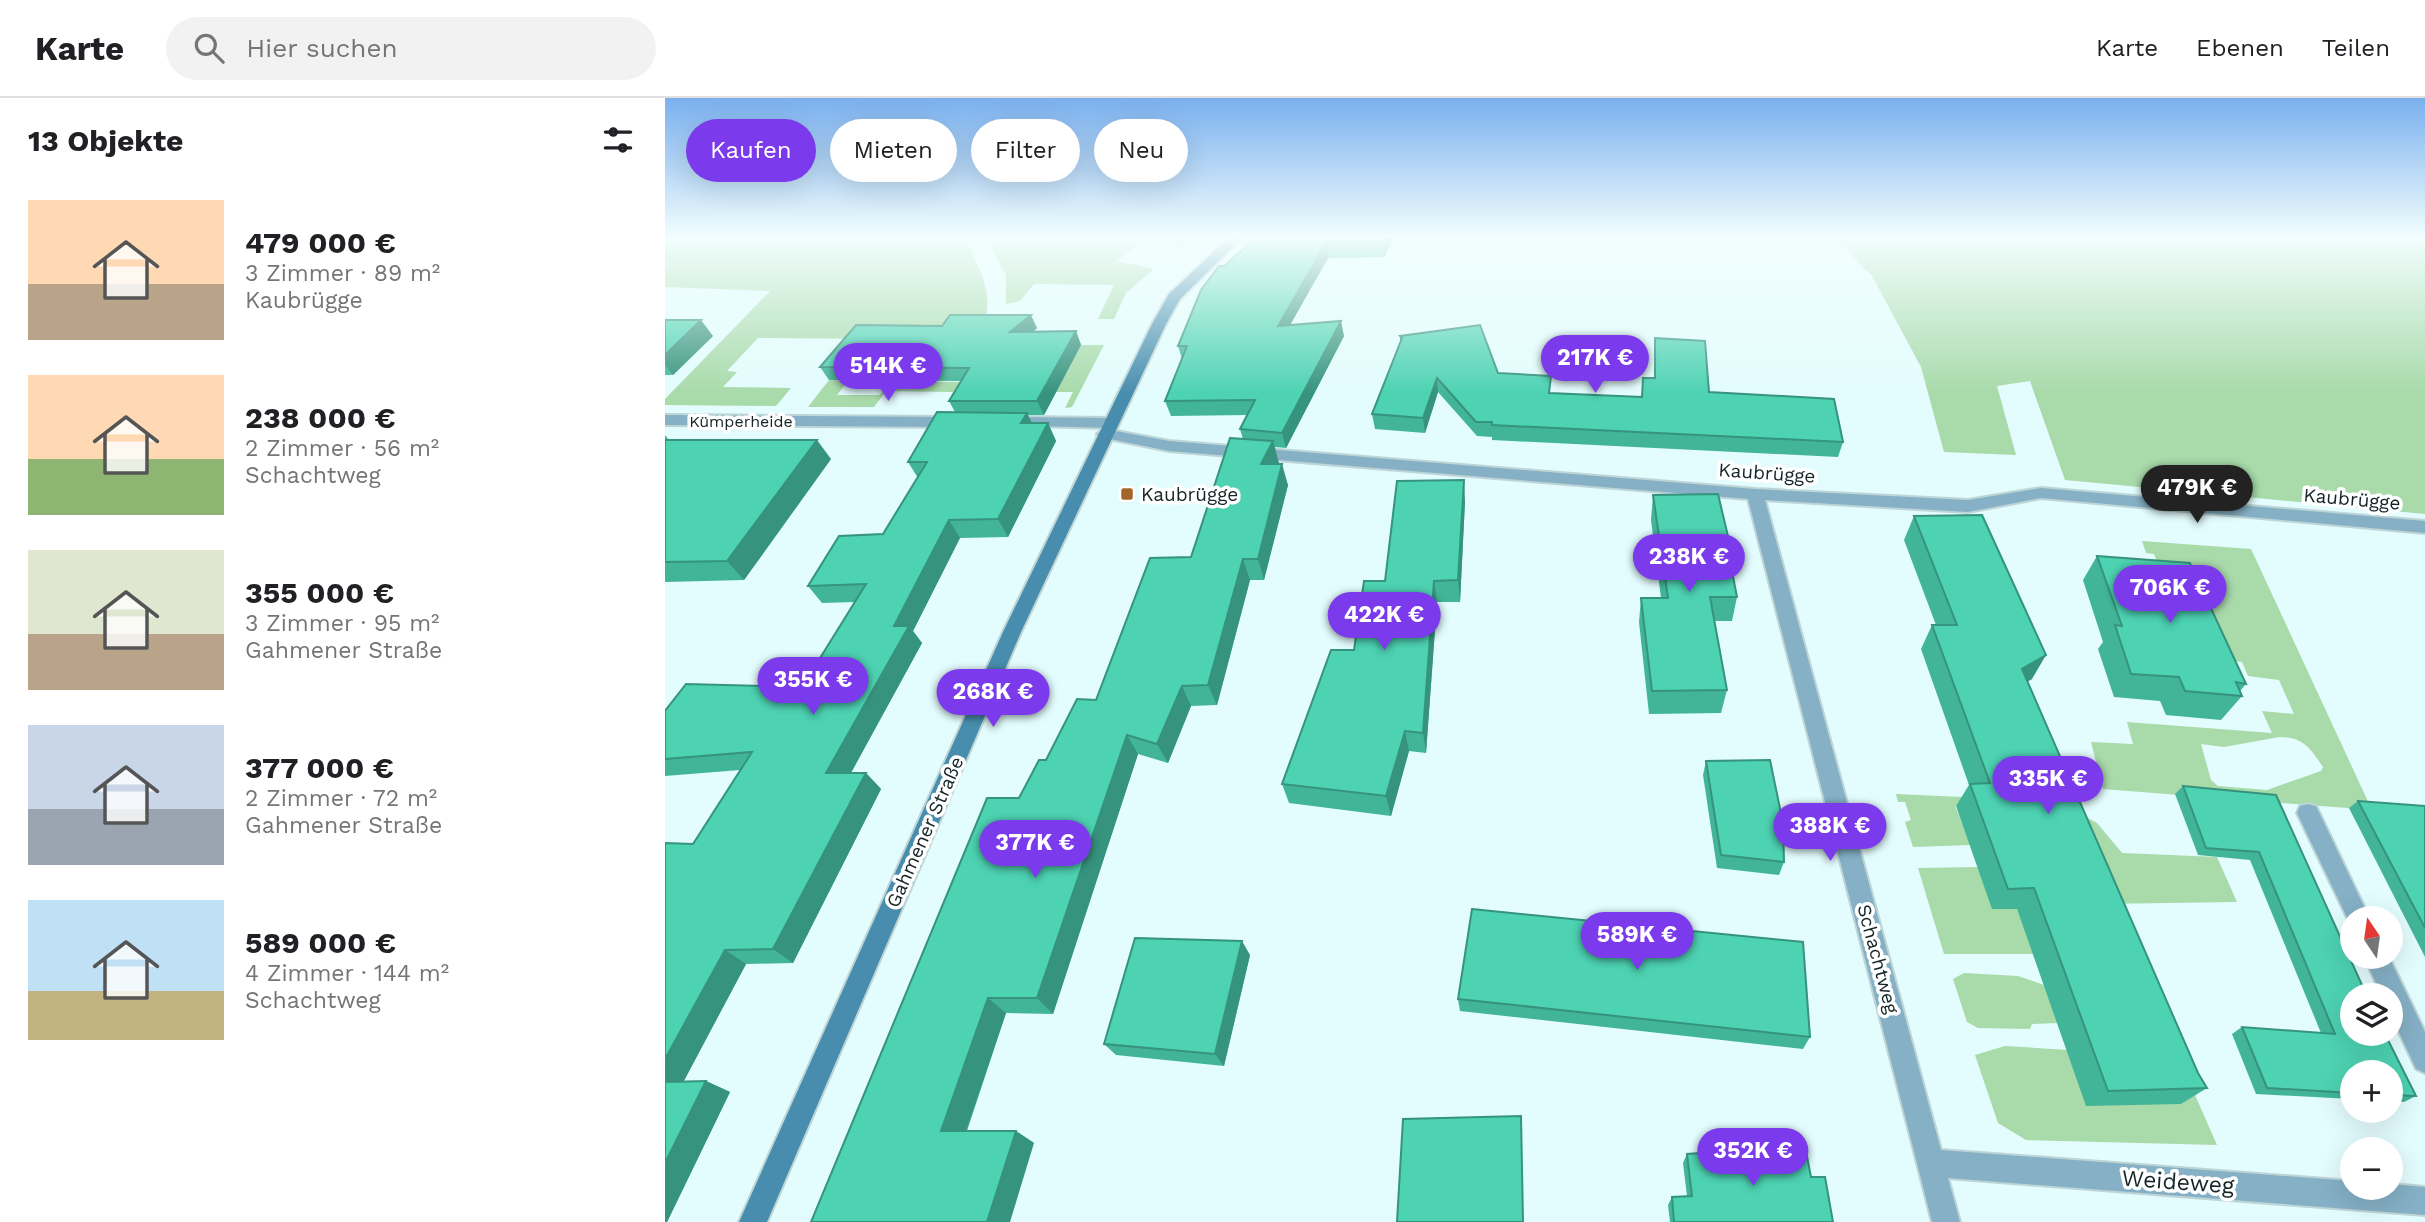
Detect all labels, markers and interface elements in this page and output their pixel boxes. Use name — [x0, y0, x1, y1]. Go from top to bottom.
search box — [166, 17, 656, 80]
text: Karte — [35, 29, 124, 68]
icon: search — [190, 29, 228, 67]
text: Hier suchen — [246, 33, 398, 63]
text: Karte — [2096, 34, 2158, 62]
text: Ebenen — [2196, 34, 2284, 62]
text: Teilen — [2322, 34, 2390, 62]
chip: Kaufen — [686, 119, 816, 182]
chip: Mieten — [830, 119, 957, 182]
chip: Filter — [971, 119, 1080, 182]
chip: Neu — [1094, 119, 1188, 182]
icon: filters — [599, 121, 637, 159]
text: 13 Objekte — [28, 123, 183, 158]
text: 479 000 € — [245, 225, 396, 260]
icon: home — [84, 228, 168, 312]
text: 3 Zimmer · 89 m² — [245, 260, 440, 287]
text: Kaubrügge — [245, 287, 363, 314]
pin: 217K € — [1538, 336, 1652, 395]
pin: 514K € — [831, 344, 945, 403]
text: 217K € — [1557, 344, 1633, 371]
text: 514K € — [850, 352, 926, 379]
text: 238 000 € — [245, 400, 396, 435]
icon: home — [84, 403, 168, 487]
street label: Kümperheide — [689, 412, 793, 431]
text: 2 Zimmer · 56 m² — [245, 435, 439, 462]
street label: Kaubrügge — [1718, 458, 1816, 488]
text: Schachtweg — [245, 462, 381, 489]
pin: 479K € — [2140, 466, 2254, 525]
text: 479K € — [2157, 474, 2237, 501]
place label: Kaubrügge — [1141, 483, 1238, 506]
street label: Kaubrügge — [2303, 483, 2401, 515]
marker: Kaubrügge — [1119, 486, 1135, 502]
pin: 238K € — [1632, 534, 1746, 594]
text: 238K € — [1649, 543, 1729, 570]
pin: 706K € — [2113, 566, 2227, 625]
text: 706K € — [2130, 574, 2210, 601]
text: 355 000 € — [245, 575, 394, 610]
icon: home — [84, 578, 168, 662]
pin: 422K € — [1327, 592, 1441, 652]
text: 422K € — [1344, 601, 1424, 628]
text: 3 Zimmer · 95 m² — [245, 610, 439, 637]
text: Gahmener Straße — [245, 637, 442, 664]
pin: 355K € — [756, 658, 870, 717]
text: 355K € — [773, 666, 853, 693]
pin: 268K € — [936, 670, 1050, 729]
text: 268K € — [953, 678, 1033, 705]
text: 377 000 € — [245, 750, 394, 785]
icon: home — [84, 753, 168, 837]
street label: Gahmener Straße — [881, 753, 969, 911]
pin: 335K € — [1991, 756, 2105, 816]
text: 335K € — [2008, 765, 2088, 792]
text: 2 Zimmer · 72 m² — [245, 785, 437, 812]
pin: 388K € — [1773, 804, 1887, 863]
text: Gahmener Straße — [245, 812, 442, 839]
text: 388K € — [1789, 812, 1871, 839]
pin: 377K € — [978, 820, 1092, 880]
text: 377K € — [995, 829, 1075, 856]
street label: Schachtweg — [1852, 902, 1904, 1017]
north arrow — [2340, 906, 2403, 970]
map controls — [2340, 906, 2403, 1200]
pin: 589K € — [1580, 912, 1694, 972]
text: 589K € — [1597, 921, 1677, 948]
text: 589 000 € — [245, 925, 396, 960]
icon: home — [84, 928, 168, 1012]
text: 4 Zimmer · 144 m² — [245, 960, 449, 987]
button: layers — [2340, 983, 2403, 1046]
text: Schachtweg — [245, 987, 381, 1014]
button: + — [2340, 1060, 2403, 1123]
pin: 352K € — [1696, 1128, 1810, 1188]
text: 352K € — [1713, 1137, 1793, 1164]
button: − — [2340, 1137, 2403, 1200]
street label: Weideweg — [2121, 1165, 2236, 1199]

